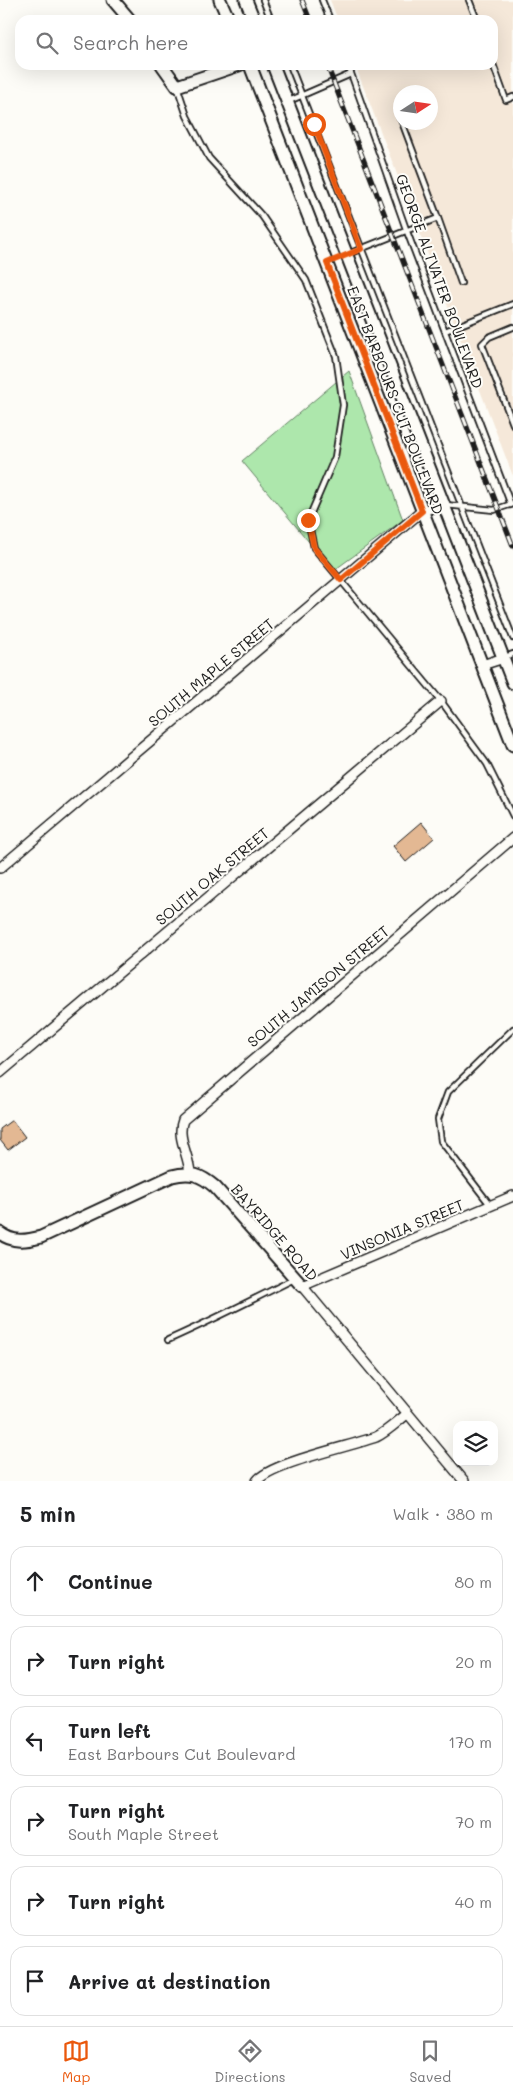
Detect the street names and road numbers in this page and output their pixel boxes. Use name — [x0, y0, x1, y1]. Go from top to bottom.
street label: GEORGE ALTVATER BOULEVARD — [392, 171, 488, 391]
street label: EAST BARBOURS CUT BOULEVARD — [343, 283, 449, 517]
street label: SOUTH MAPLE STREET — [144, 613, 278, 731]
street label: SOUTH OAK STREET — [151, 823, 273, 929]
street label: SOUTH JAMISON STREET — [243, 921, 393, 1051]
street label: BAYRIDGE ROAD — [227, 1179, 323, 1285]
street label: VINSONIA STREET — [337, 1194, 467, 1264]

